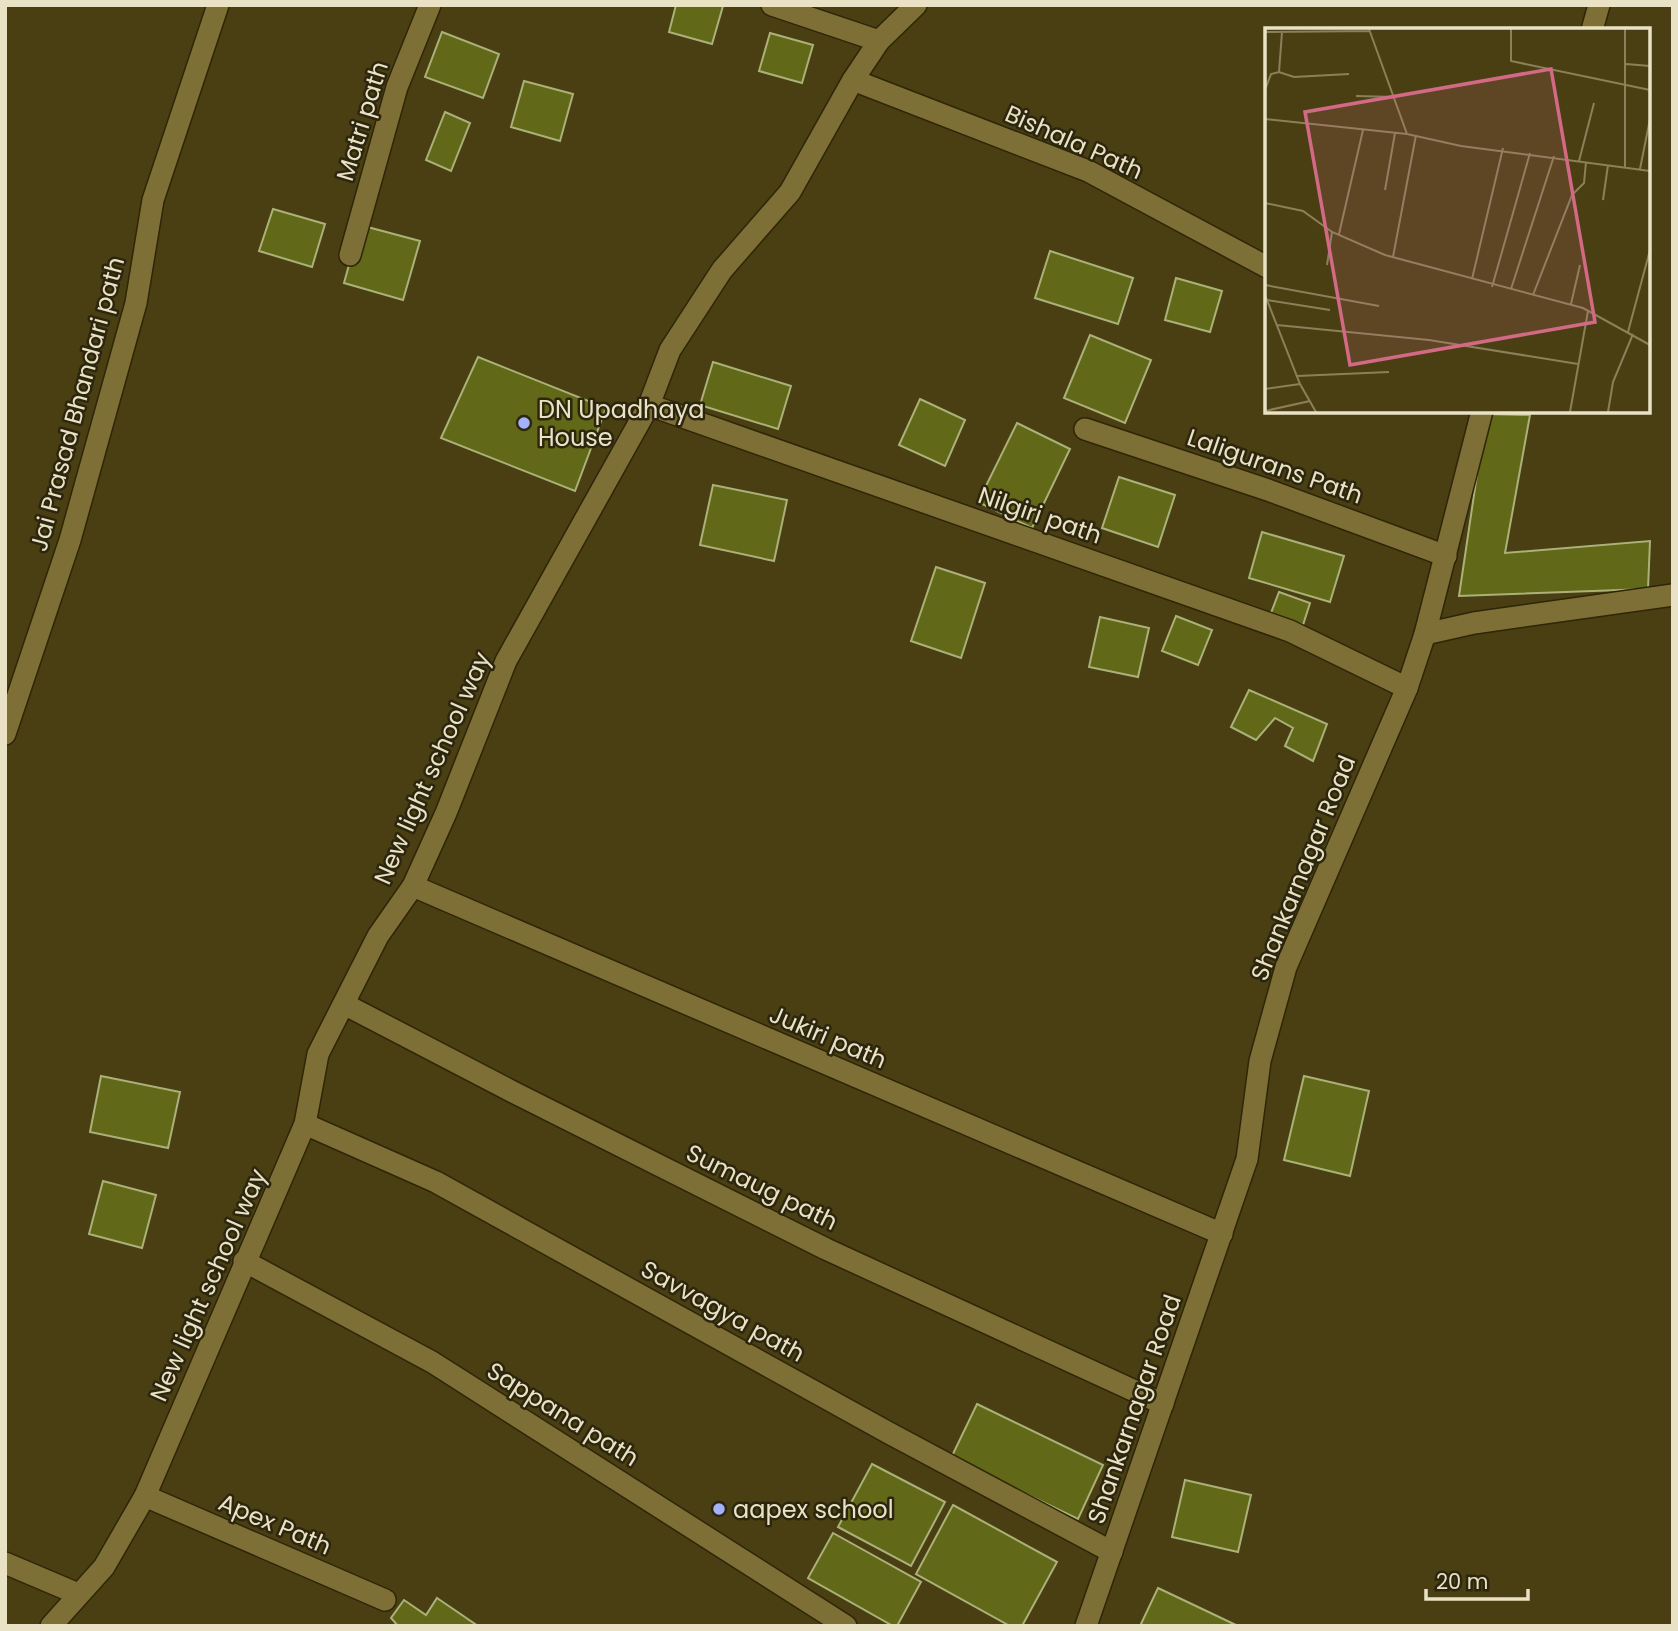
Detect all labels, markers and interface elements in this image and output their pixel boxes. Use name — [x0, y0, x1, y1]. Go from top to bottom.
inset map — [1265, 28, 1650, 413]
street label: Matri path — [328, 57, 396, 185]
street label: Bishala Path — [1000, 97, 1148, 187]
street label: Jai Prasad Bhandari path — [22, 253, 132, 555]
place label: DN Upadhaya House — [538, 393, 704, 454]
marker: DN Upadhaya House — [516, 415, 532, 431]
street label: Laligurans Path — [1183, 421, 1367, 511]
street label: Nilgiri path — [974, 478, 1106, 552]
street label: New light school way — [366, 646, 498, 889]
street label: Shankarnagar Road — [1243, 750, 1363, 986]
street label: Jukiri path — [764, 998, 892, 1076]
street label: Sumaug path — [681, 1136, 843, 1238]
street label: New light school way — [142, 1163, 274, 1406]
street label: Savvagya path — [635, 1252, 811, 1370]
street label: Shankarnagar Road — [1079, 1290, 1189, 1528]
street label: Sappana path — [481, 1354, 645, 1474]
street label: Apex Path — [214, 1485, 336, 1563]
place label: aapex school — [733, 1493, 894, 1526]
marker: aapex school — [711, 1501, 727, 1517]
scale bar — [1426, 1558, 1528, 1602]
text: 20 m — [1436, 1567, 1489, 1596]

